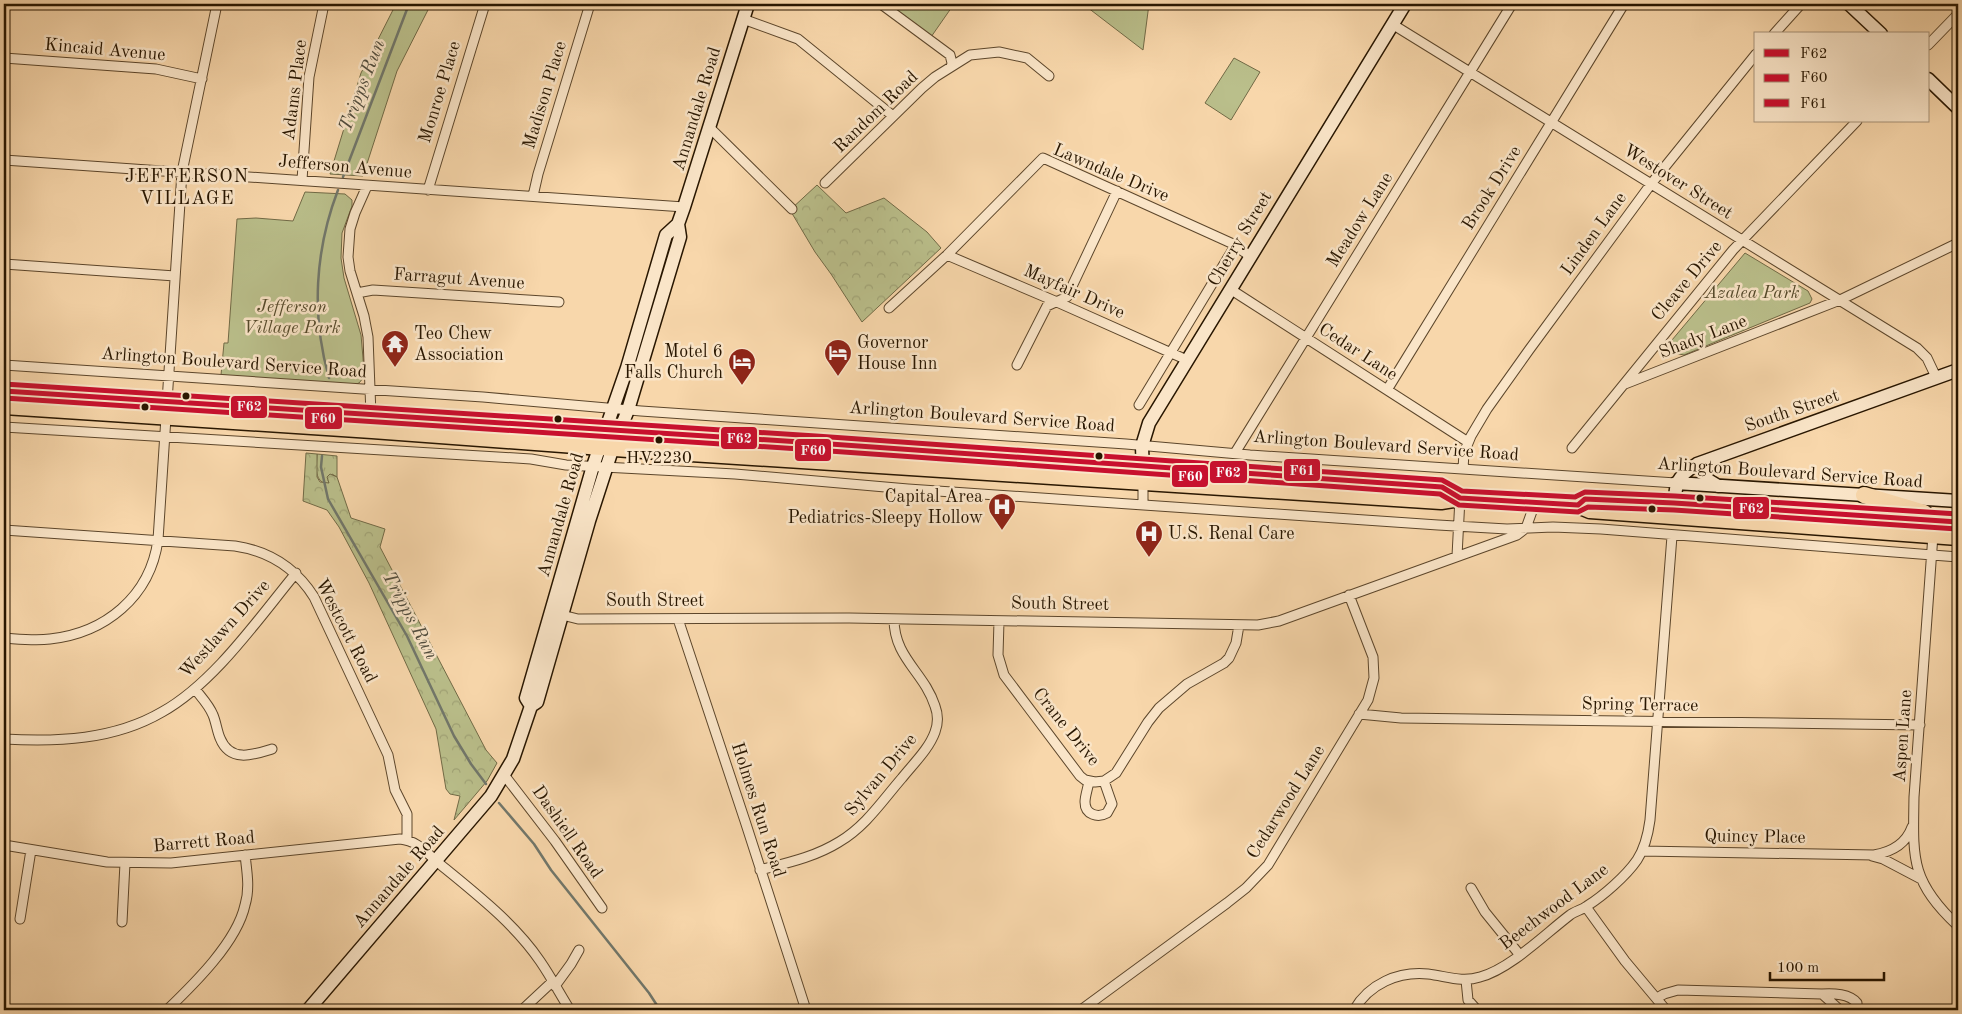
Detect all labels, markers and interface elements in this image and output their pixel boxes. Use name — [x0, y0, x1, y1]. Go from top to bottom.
legend — [1754, 32, 1930, 122]
street label: Kincaid Avenue — [44, 36, 166, 64]
water label: Tripps Run — [337, 37, 389, 135]
street label: Adams Place — [280, 39, 310, 141]
street label: Monroe Place — [416, 39, 464, 145]
street label: Madison Place — [520, 39, 570, 151]
street label: Annandale Road — [670, 45, 724, 173]
text: F62 — [1800, 47, 1828, 62]
street label: Random Road — [830, 68, 922, 156]
text: F60 — [1800, 71, 1828, 86]
text: F61 — [1800, 97, 1828, 112]
street label: Lawndale Drive — [1050, 141, 1172, 205]
street label: Westover Street — [1620, 141, 1736, 223]
street label: Brook Drive — [1459, 143, 1525, 233]
street label: Jefferson Avenue — [277, 152, 413, 182]
district label: JEFFERSON VILLAGE — [125, 168, 249, 209]
street label: Meadow Lane — [1324, 169, 1396, 271]
street label: Cherry Street — [1205, 188, 1275, 290]
street label: Linden Lane — [1558, 189, 1630, 279]
street label: Cleave Drive — [1648, 237, 1726, 325]
street label: Mayfair Drive — [1021, 262, 1127, 322]
street label: Farragut Avenue — [393, 265, 525, 293]
park label: Azalea Park — [1703, 284, 1800, 302]
park label: Jefferson Village Park — [243, 298, 341, 337]
street label: Shady Lane — [1656, 312, 1750, 362]
street label: Cedar Lane — [1315, 320, 1401, 384]
place label: Teo Chew Association — [414, 325, 504, 364]
temple icon: Teo Chew Association — [380, 329, 410, 368]
place label: Governor House Inn — [857, 334, 938, 373]
hotel icon: Governor House Inn — [823, 338, 853, 377]
place label: Motel 6 Falls Church — [624, 343, 723, 382]
street label: Arlington Boulevard Service Road — [100, 345, 368, 381]
hotel icon: Motel 6 Falls Church — [727, 347, 757, 386]
street label: South Street — [1742, 386, 1842, 436]
unlabelled marker — [181, 391, 191, 401]
line badge: F62 — [230, 395, 268, 419]
street label: Arlington Boulevard Service Road — [848, 399, 1116, 435]
text: F62 — [236, 400, 262, 414]
unlabelled marker — [140, 402, 150, 412]
line badge: F60 — [304, 406, 343, 430]
text: F60 — [310, 412, 336, 426]
unlabelled marker — [553, 414, 563, 424]
line badge: F62 — [720, 426, 758, 450]
street label: Arlington Boulevard Service Road — [1252, 428, 1520, 464]
text: F62 — [726, 432, 752, 446]
marker: HV2230 — [654, 435, 664, 445]
line badge: F60 — [794, 438, 832, 462]
text: F60 — [800, 444, 826, 458]
place label: HV2230 — [626, 450, 692, 467]
street label: Annandale Road — [535, 451, 587, 579]
unlabelled marker — [1094, 451, 1104, 461]
street label: Arlington Boulevard Service Road — [1656, 455, 1924, 491]
line badge: F61 — [1283, 458, 1321, 482]
line badge: F62 — [1209, 460, 1248, 484]
line badge: F60 — [1171, 464, 1209, 488]
text: F61 — [1289, 464, 1315, 478]
text: F62 — [1215, 466, 1241, 480]
text: F60 — [1177, 470, 1203, 484]
place label: Capital Area Pediatrics-Sleepy Hollow — [787, 488, 983, 527]
hospital icon: Capital Area Pediatrics-Sleepy Hollow — [987, 492, 1017, 531]
unlabelled marker — [1695, 493, 1705, 503]
line badge: F62 — [1732, 496, 1770, 520]
text: F62 — [1738, 502, 1764, 516]
unlabelled marker — [1647, 504, 1657, 514]
hospital icon: U.S. Renal Care — [1134, 519, 1164, 558]
place label: U.S. Renal Care — [1168, 525, 1295, 543]
water label: Tripps Run — [378, 569, 440, 663]
street label: Westlawn Drive — [176, 576, 274, 682]
street label: Westcott Road — [312, 576, 380, 686]
street label: South Street — [606, 592, 704, 610]
street label: South Street — [1011, 594, 1109, 614]
street label: Crane Drive — [1029, 685, 1103, 769]
street label: Aspen Lane — [1891, 689, 1915, 783]
street label: Spring Terrace — [1581, 695, 1699, 715]
street label: Sylvan Drive — [842, 730, 920, 820]
street label: Holmes Run Road — [728, 740, 788, 880]
street label: Cedarwood Lane — [1244, 742, 1328, 862]
street label: Dashiell Road — [528, 782, 606, 882]
street label: Annandale Road — [350, 823, 448, 931]
street label: Quincy Place — [1704, 827, 1806, 847]
street label: Barrett Road — [152, 829, 256, 855]
street label: Beechwood Lane — [1496, 860, 1612, 954]
scale bar — [1770, 949, 1883, 981]
text: 100 m — [1777, 961, 1819, 976]

